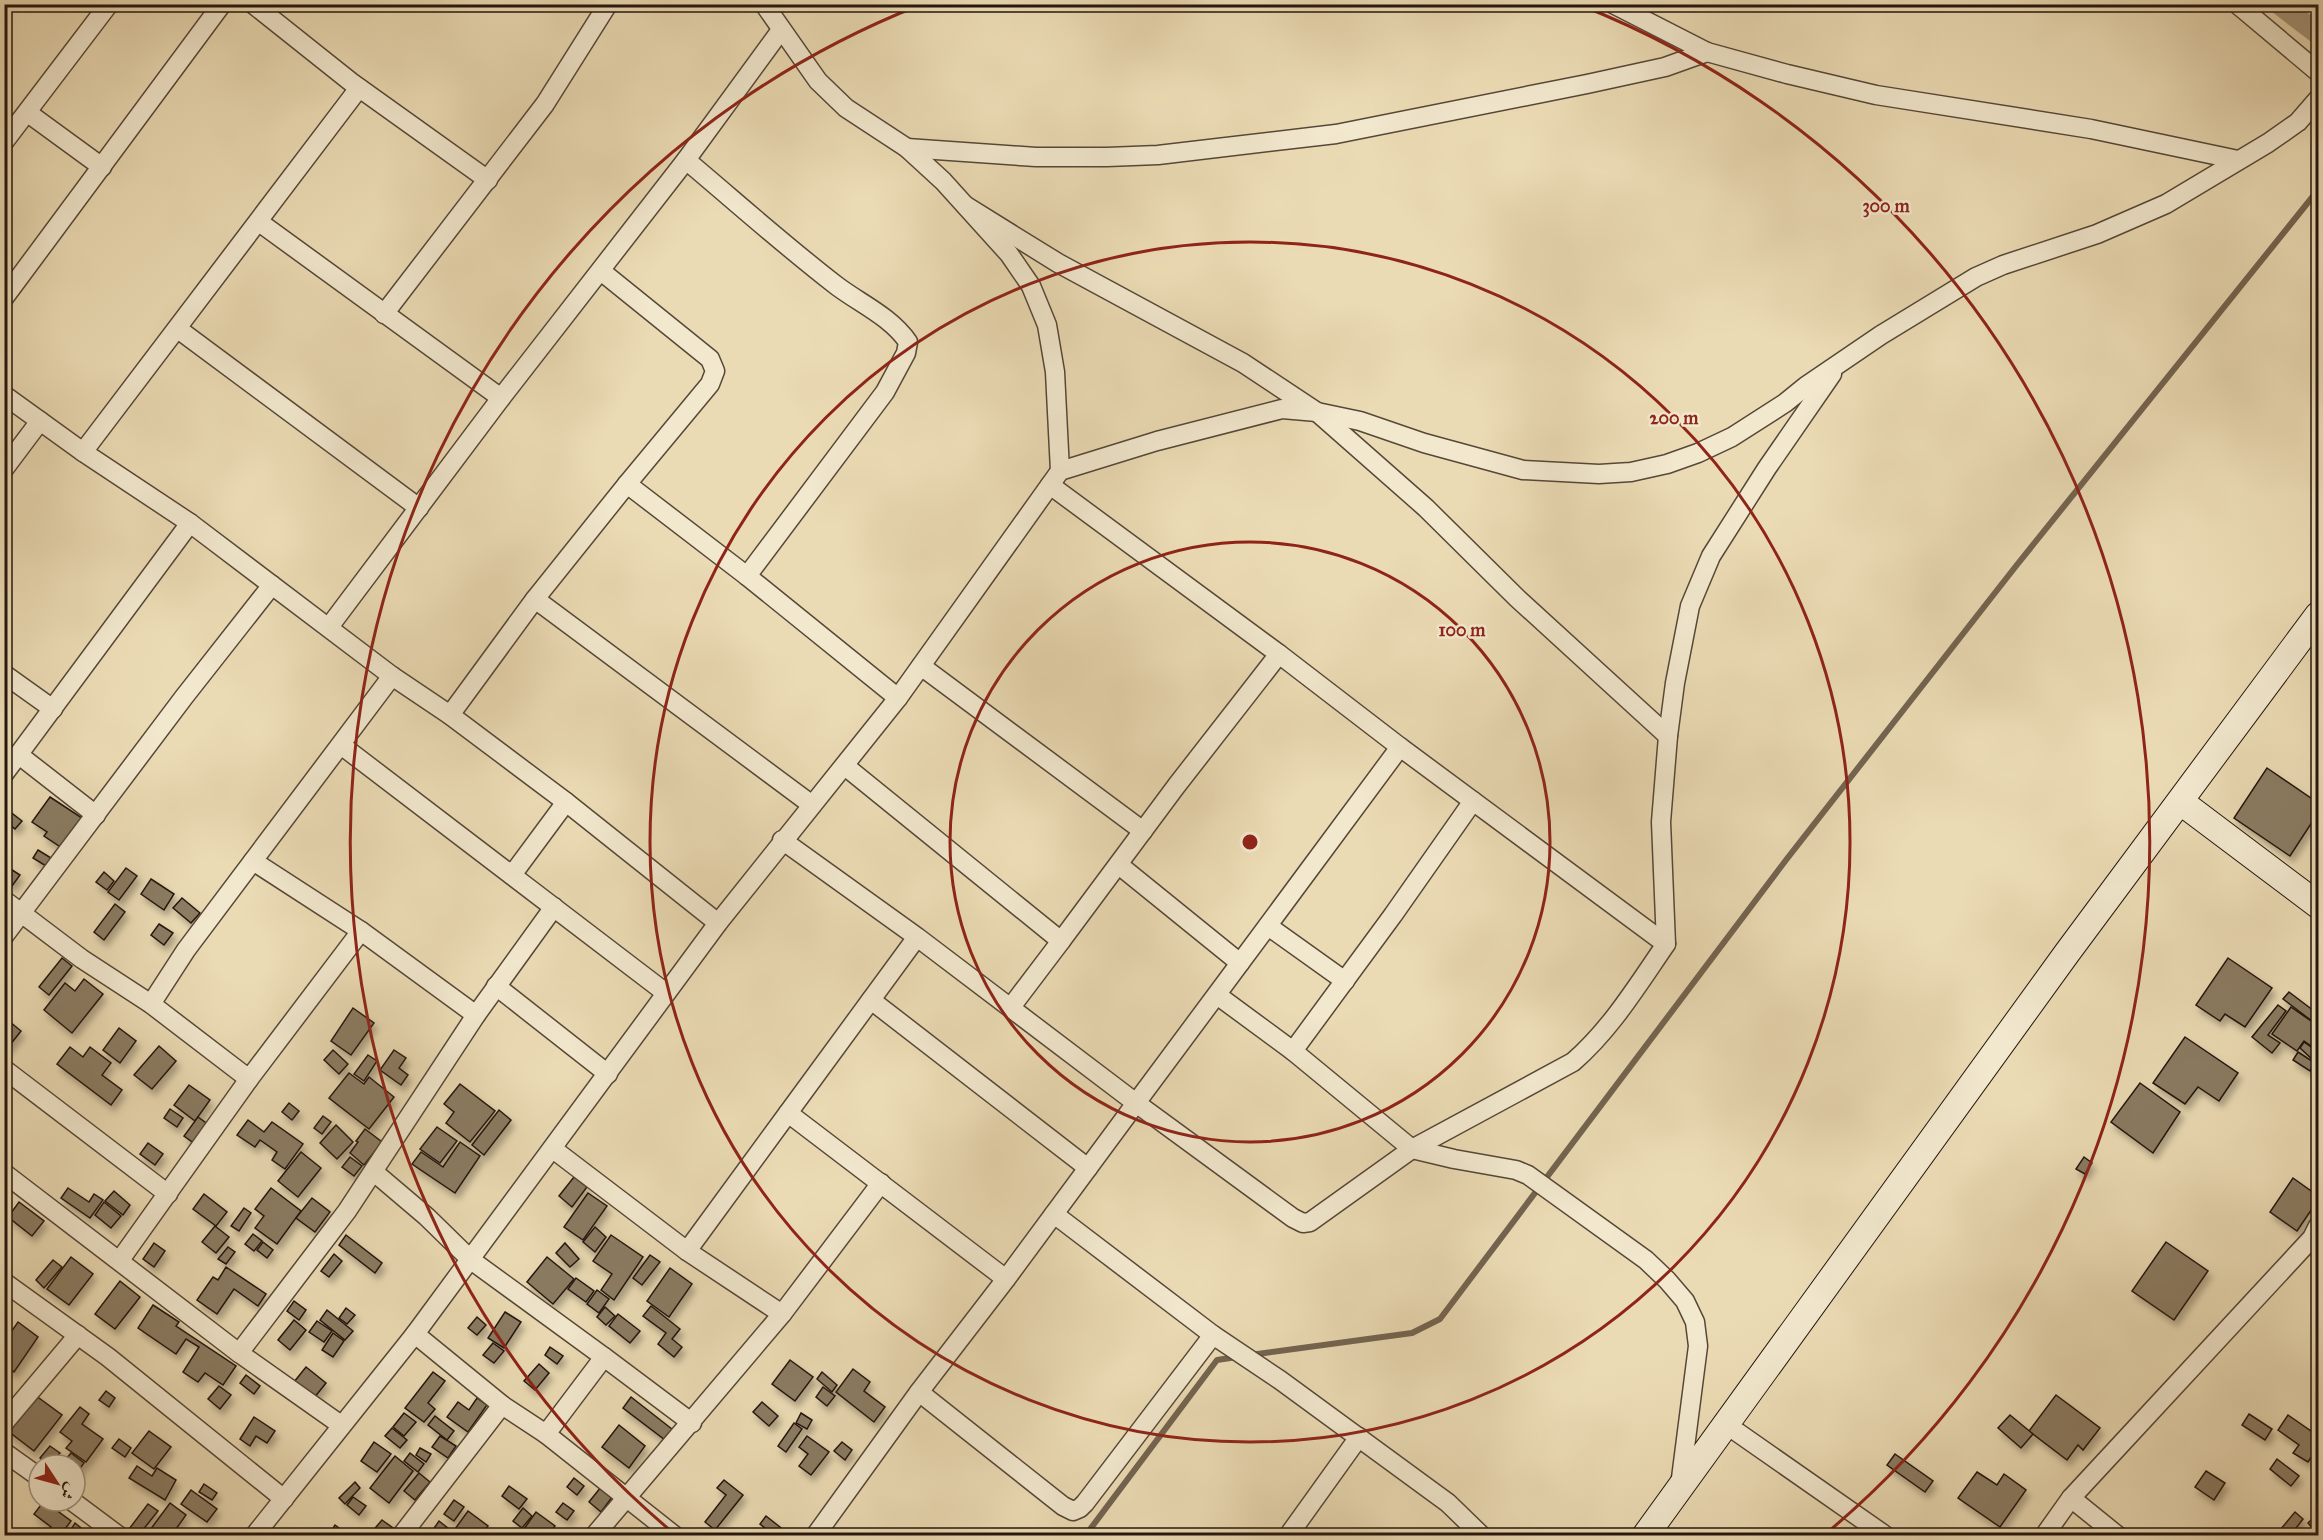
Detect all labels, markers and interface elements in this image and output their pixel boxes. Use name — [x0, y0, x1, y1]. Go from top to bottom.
text: 300 m — [1862, 195, 1910, 218]
text: 200 m — [1650, 407, 1699, 429]
text: 100 m — [1439, 619, 1486, 641]
centre of rings — [1240, 832, 1260, 852]
north arrow — [27, 1453, 87, 1513]
text: ش — [56, 1480, 81, 1504]

